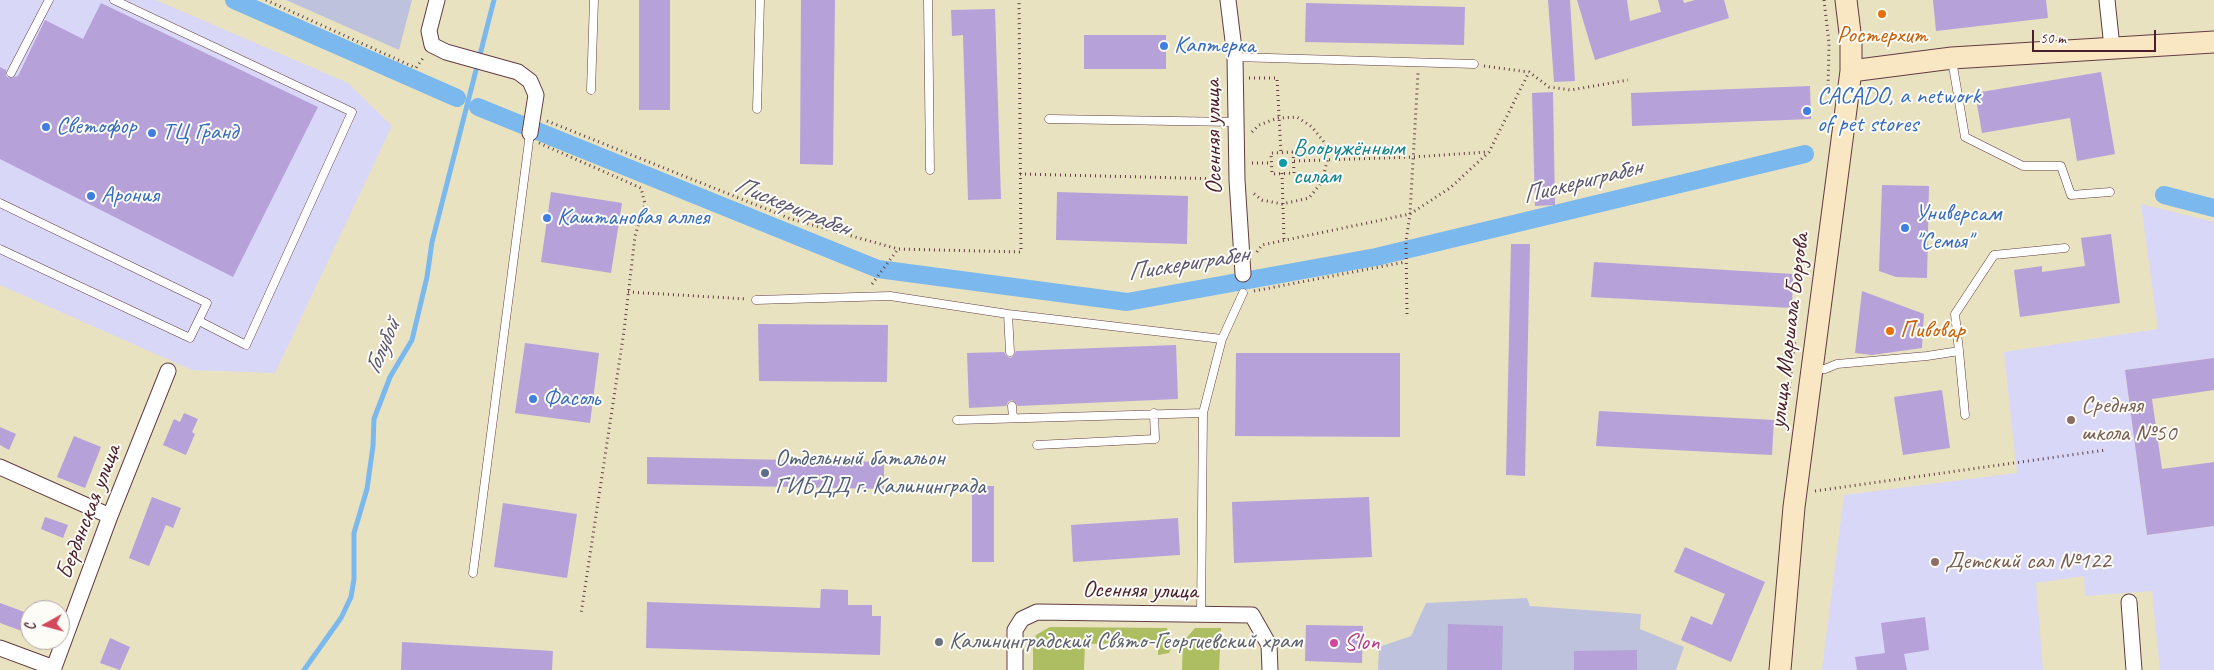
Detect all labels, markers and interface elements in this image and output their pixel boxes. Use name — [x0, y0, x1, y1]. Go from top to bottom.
marker: Ростерхит — [1876, 8, 1888, 20]
scale bar — [2034, 20, 2158, 52]
place label: Ростерхит — [1837, 22, 1927, 50]
text: 50 m — [2040, 29, 2066, 48]
place label: Каптерка — [1174, 32, 1255, 60]
marker: Каптерка — [1158, 40, 1170, 52]
street label: Осенняя улица — [1199, 79, 1229, 195]
place label: CACADO, a network of pet stores — [1817, 83, 1980, 139]
marker: CACADO, a network of pet stores — [1801, 105, 1813, 117]
place label: Светофор — [56, 113, 137, 141]
place label: ТЦ Гранд — [162, 119, 238, 147]
marker: Светофор — [40, 121, 52, 133]
marker: ТЦ Гранд — [146, 127, 158, 139]
place label: Вооружённым силам — [1293, 135, 1405, 191]
water label: Пискериграбен — [1519, 153, 1645, 211]
marker: Вооружённым силам — [1277, 157, 1289, 169]
water label: Пискериграбен — [730, 170, 854, 244]
place label: Арония — [101, 182, 159, 210]
marker: Арония — [85, 190, 97, 202]
place label: Универсам "Семья" — [1915, 200, 2001, 256]
place label: Каштановая аллея — [557, 204, 709, 232]
marker: Каштановая аллея — [541, 212, 553, 224]
marker: Универсам "Семья" — [1899, 222, 1911, 234]
street label: улица Маршала Борзова — [1764, 231, 1816, 431]
water label: Пискериграбен — [1125, 240, 1251, 288]
water label: Голубой — [358, 315, 408, 379]
place label: Пивовар — [1900, 317, 1965, 345]
marker: Пивовар — [1884, 325, 1896, 337]
place label: Фасоль — [543, 385, 600, 413]
place label: Средняя школа №50 — [2081, 392, 2176, 448]
marker: Фасоль — [527, 393, 539, 405]
marker: Средняя школа №50 — [2065, 414, 2077, 426]
street label: Бердянская улица — [50, 441, 128, 583]
place label: Отдельный батальон ГИБДД г. Калининграда — [775, 445, 985, 501]
marker: Отдельный батальон ГИБДД г. Калининграда — [759, 467, 771, 479]
place label: Детский сал №122 — [1945, 548, 2111, 576]
marker: Детский сал №122 — [1929, 556, 1941, 568]
street label: Осенняя улица — [1082, 576, 1198, 606]
north arrow — [20, 600, 70, 650]
text: С — [22, 622, 39, 631]
place label: Калининградский Свято-Георгиевский храм — [949, 628, 1302, 656]
place label: Slon — [1344, 629, 1379, 657]
marker: Калининградский Свято-Георгиевский храм — [933, 636, 945, 648]
marker: Slon — [1328, 637, 1340, 649]

